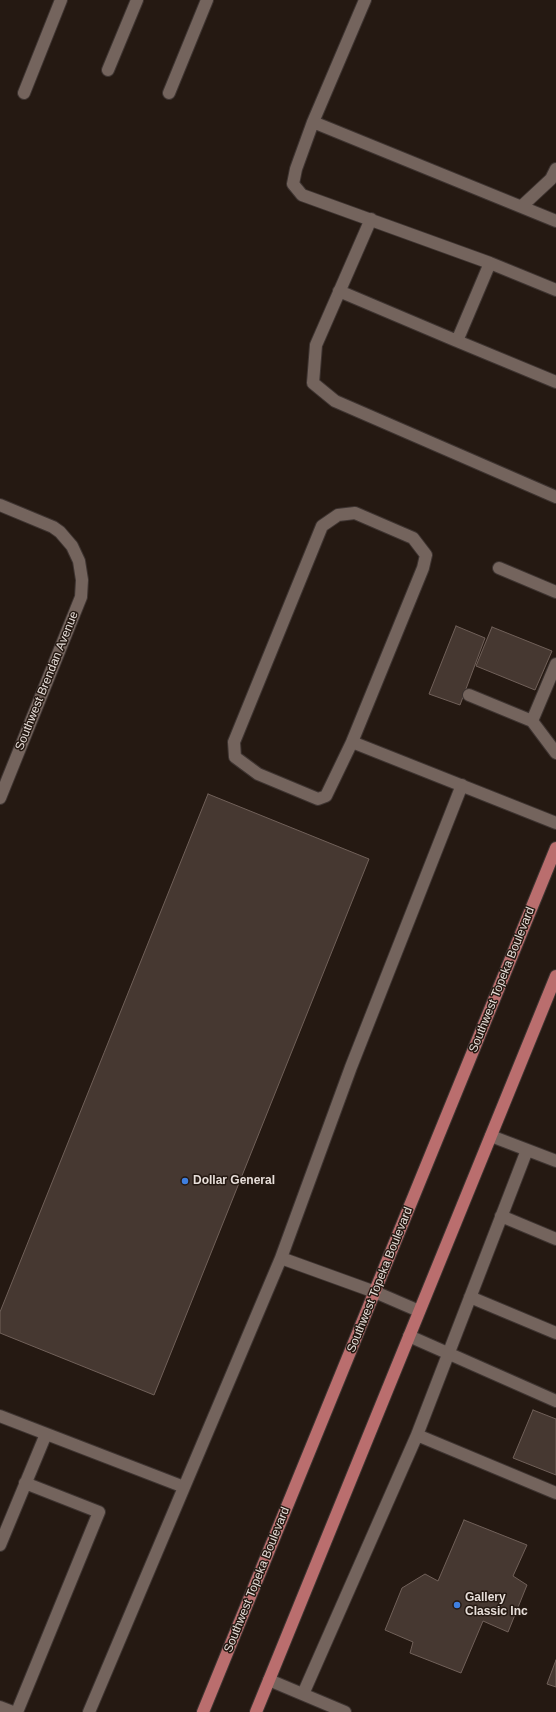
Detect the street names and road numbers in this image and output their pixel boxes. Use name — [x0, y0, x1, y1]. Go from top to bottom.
street label: Southwest Brendan Avenue — [12, 609, 82, 753]
street label: Southwest Topeka Boulevard — [466, 905, 538, 1055]
street label: Southwest Topeka Boulevard — [344, 1205, 416, 1355]
street label: Southwest Topeka Boulevard — [221, 1505, 293, 1655]

